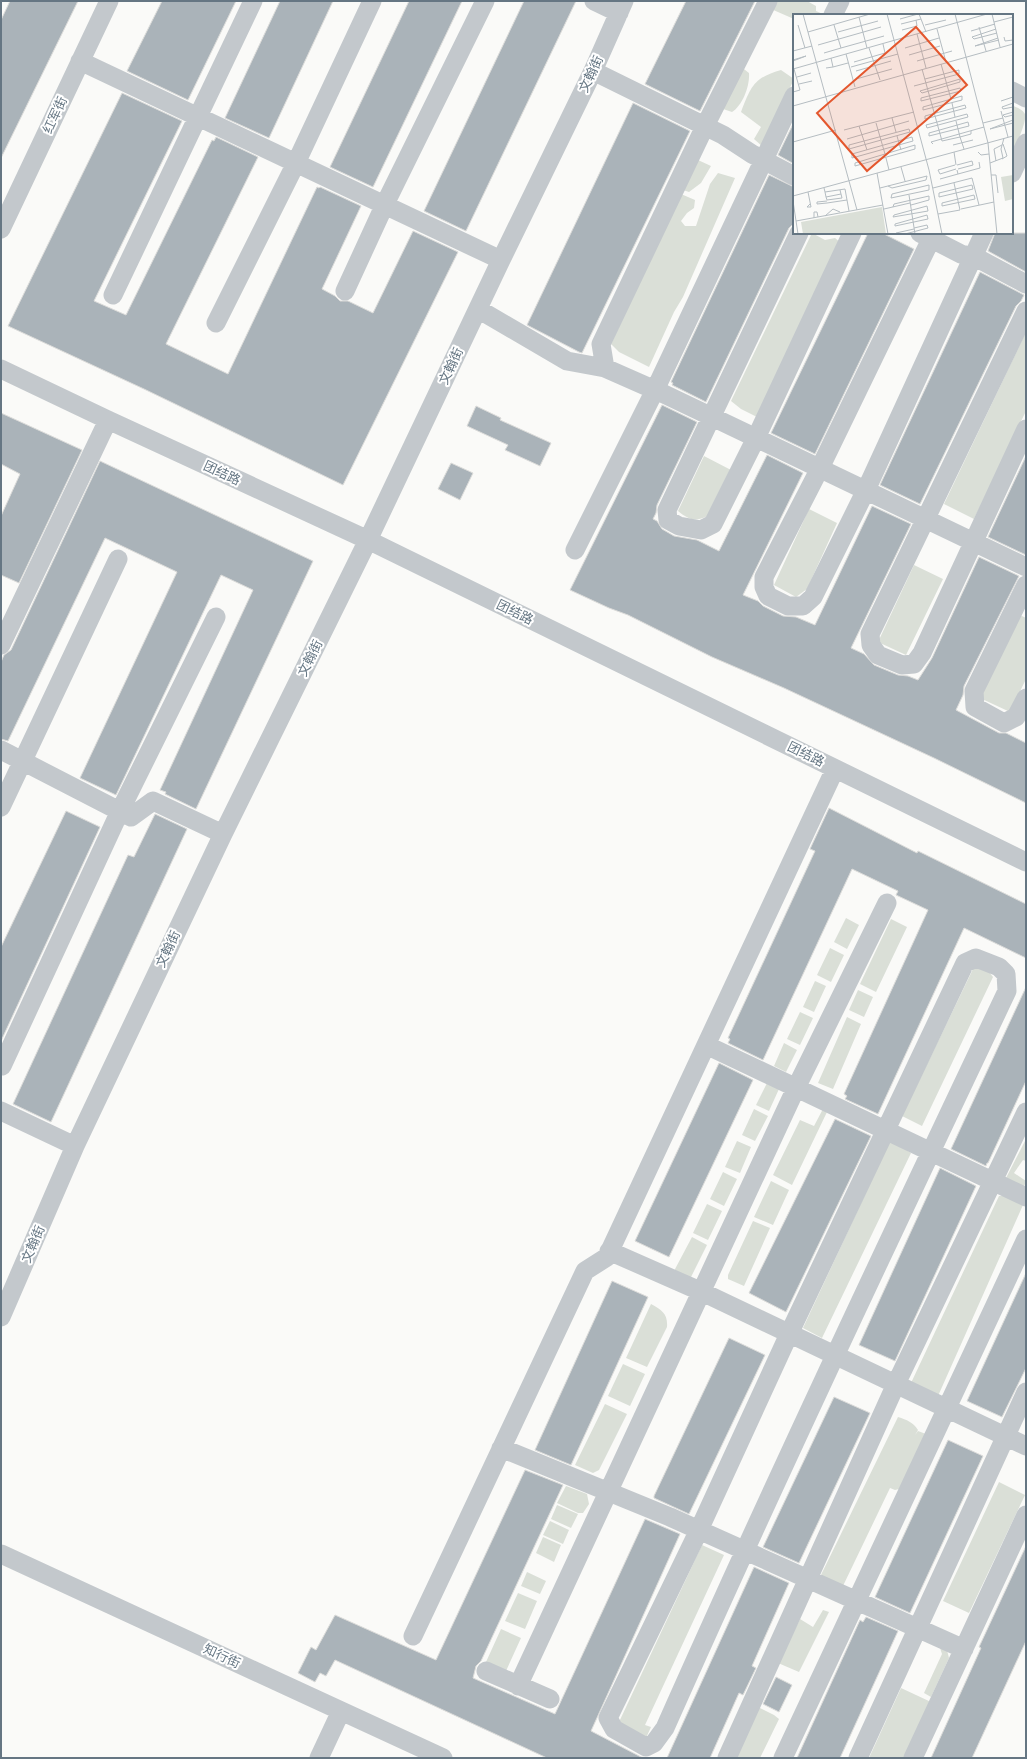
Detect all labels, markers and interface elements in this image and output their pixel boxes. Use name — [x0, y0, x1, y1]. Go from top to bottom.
inset map — [793, 14, 1013, 234]
street label: 文翰街 — [575, 53, 607, 95]
street label: 红军街 — [39, 94, 71, 136]
street label: 文翰街 — [435, 345, 467, 387]
street label: 团结路 — [201, 457, 243, 489]
street label: 团结路 — [494, 596, 536, 628]
street label: 文翰街 — [294, 637, 326, 679]
street label: 团结路 — [785, 738, 827, 770]
street label: 文翰街 — [152, 928, 184, 970]
street label: 文翰街 — [18, 1223, 48, 1265]
street label: 知行街 — [201, 1640, 243, 1672]

